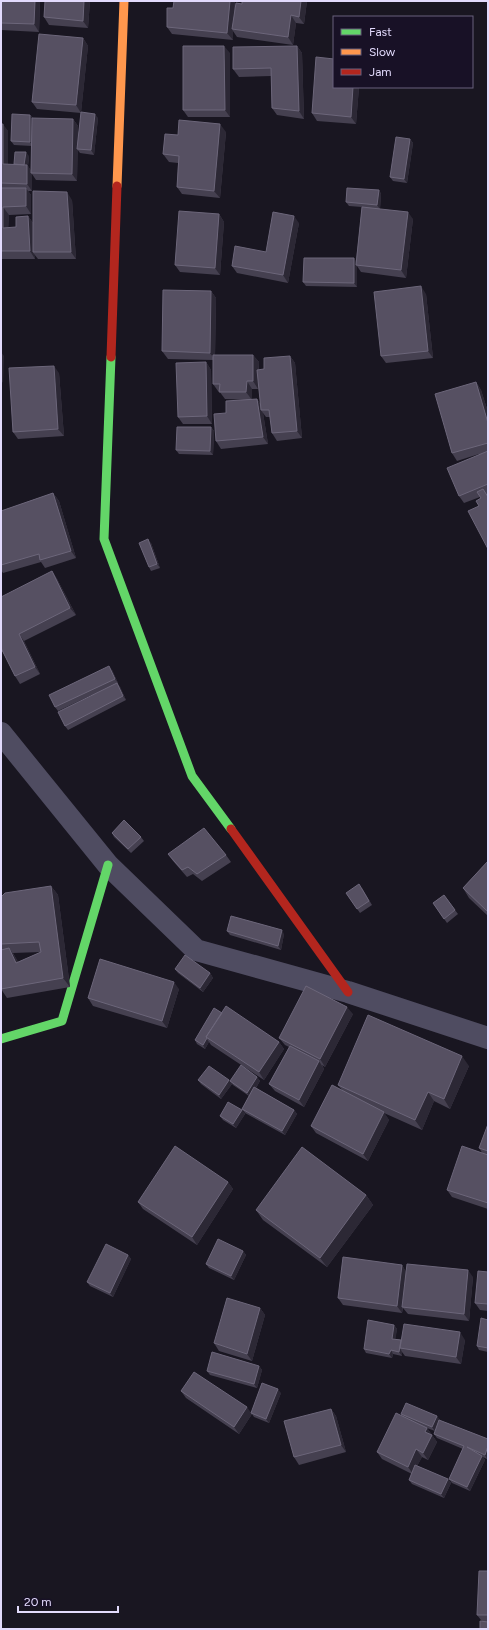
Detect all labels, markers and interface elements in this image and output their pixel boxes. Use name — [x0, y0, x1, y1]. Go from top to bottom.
legend — [333, 16, 473, 88]
text: Fast — [369, 25, 392, 39]
text: Slow — [369, 45, 396, 59]
text: Jam — [369, 65, 392, 79]
scale bar — [18, 1588, 118, 1614]
text: 20 m — [24, 1595, 52, 1609]

